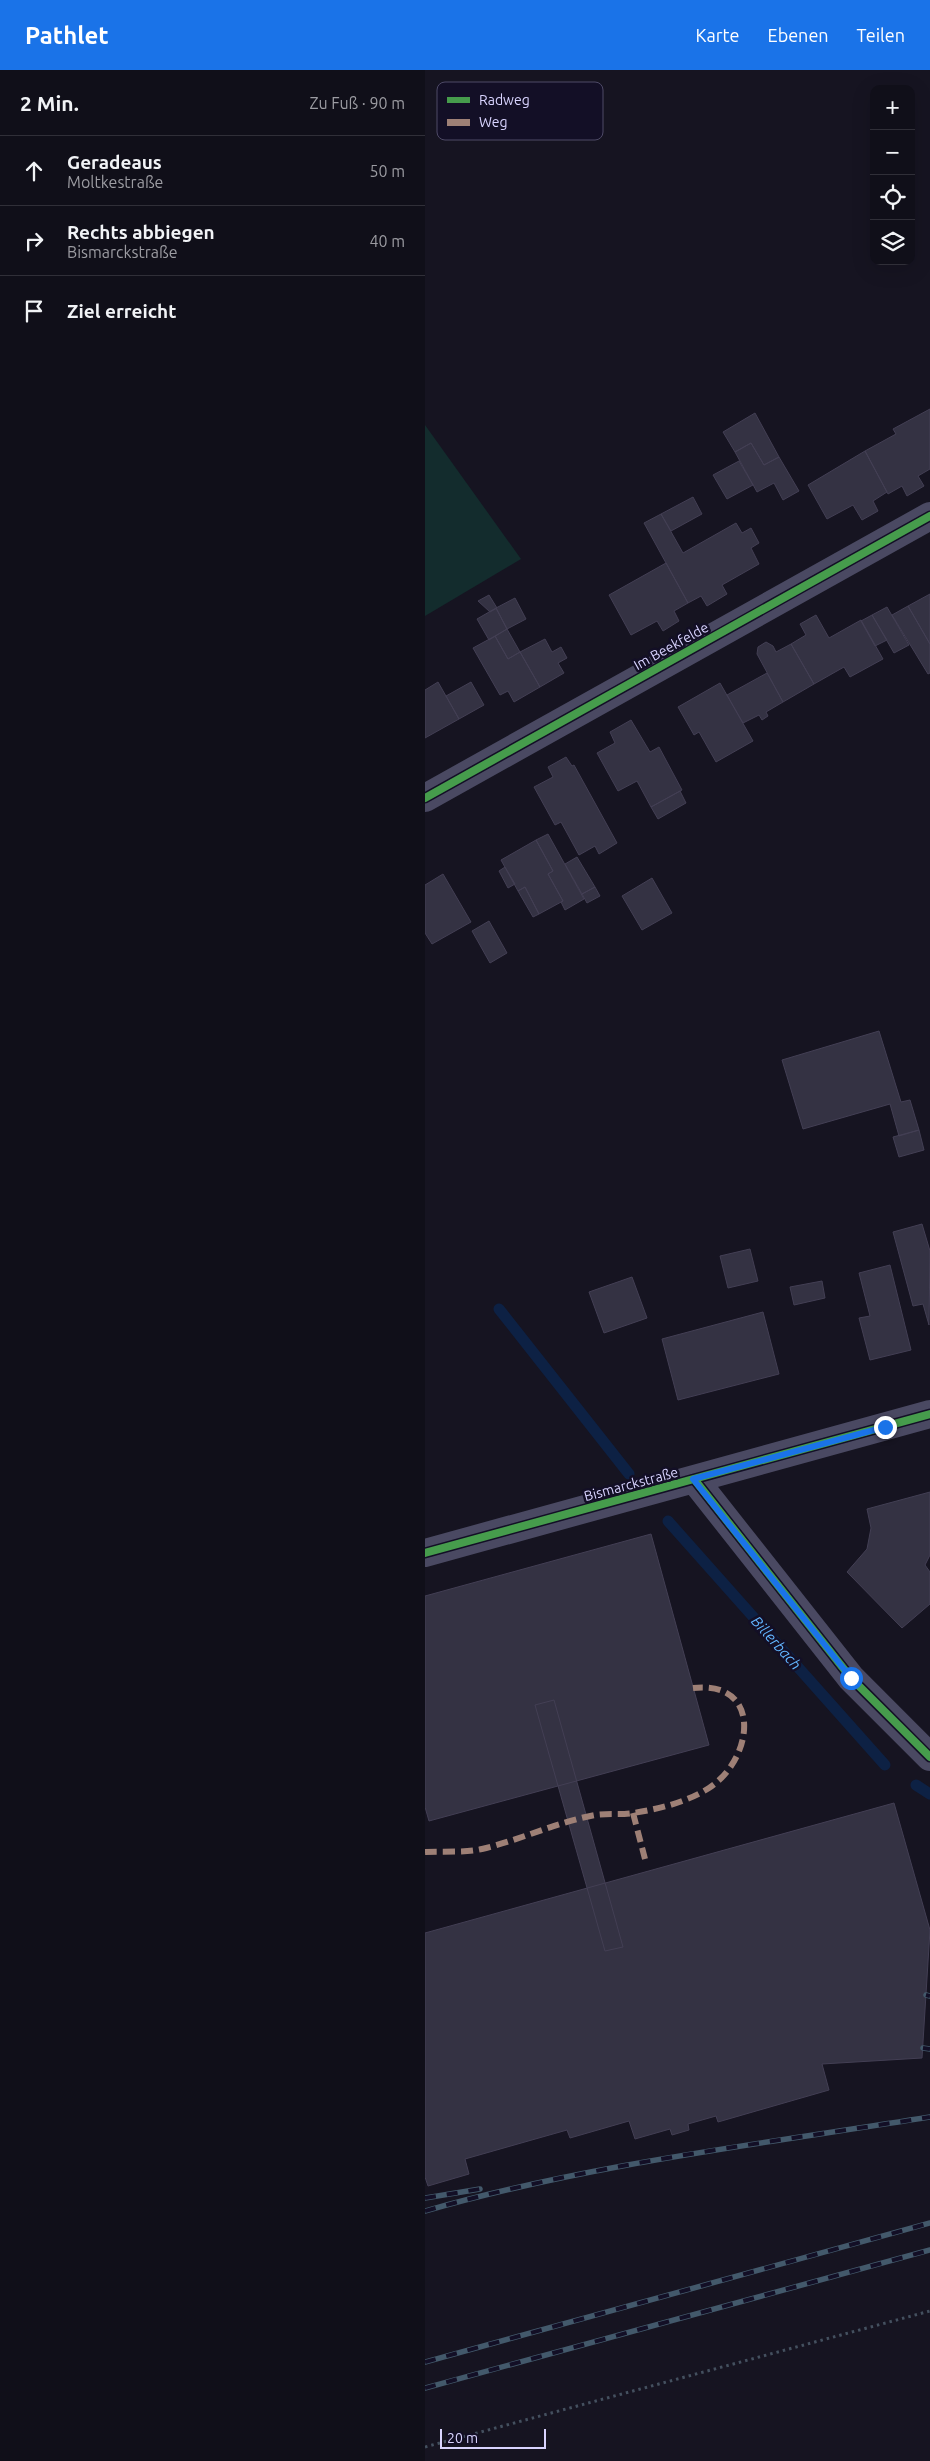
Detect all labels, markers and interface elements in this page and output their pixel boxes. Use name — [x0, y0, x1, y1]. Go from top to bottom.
text: Pathlet — [25, 22, 109, 49]
text: Karte — [696, 25, 740, 45]
text: Ebenen — [768, 25, 829, 45]
text: Teilen — [857, 25, 905, 45]
legend — [437, 82, 603, 140]
map controls — [870, 85, 915, 265]
button: + — [870, 85, 915, 130]
text: 2 Min. — [20, 91, 79, 115]
text: Radweg — [479, 92, 530, 108]
text: Zu Fuß · 90 m — [310, 94, 405, 112]
text: Weg — [479, 114, 508, 130]
button: − — [870, 130, 915, 175]
text: Geradeaus — [67, 151, 162, 173]
icon: ahead — [20, 157, 48, 185]
text: 50 m — [369, 162, 405, 180]
text: Moltkestraße — [67, 173, 163, 191]
button: locate — [870, 175, 915, 220]
button: layers — [870, 220, 915, 265]
text: Rechts abbiegen — [67, 221, 215, 243]
icon: right — [20, 227, 48, 255]
text: 40 m — [369, 232, 405, 250]
text: Bismarckstraße — [67, 243, 178, 261]
icon: arrive — [20, 297, 48, 325]
text: Ziel erreicht — [67, 300, 176, 322]
street label: Im Beekfelde — [631, 619, 711, 673]
route end — [874, 1416, 897, 1439]
street label: Bismarckstraße — [582, 1464, 680, 1504]
water label: Billerbach — [748, 1612, 805, 1673]
route start — [840, 1667, 863, 1690]
scale bar — [440, 2426, 546, 2449]
text: 20 m — [447, 2430, 478, 2446]

